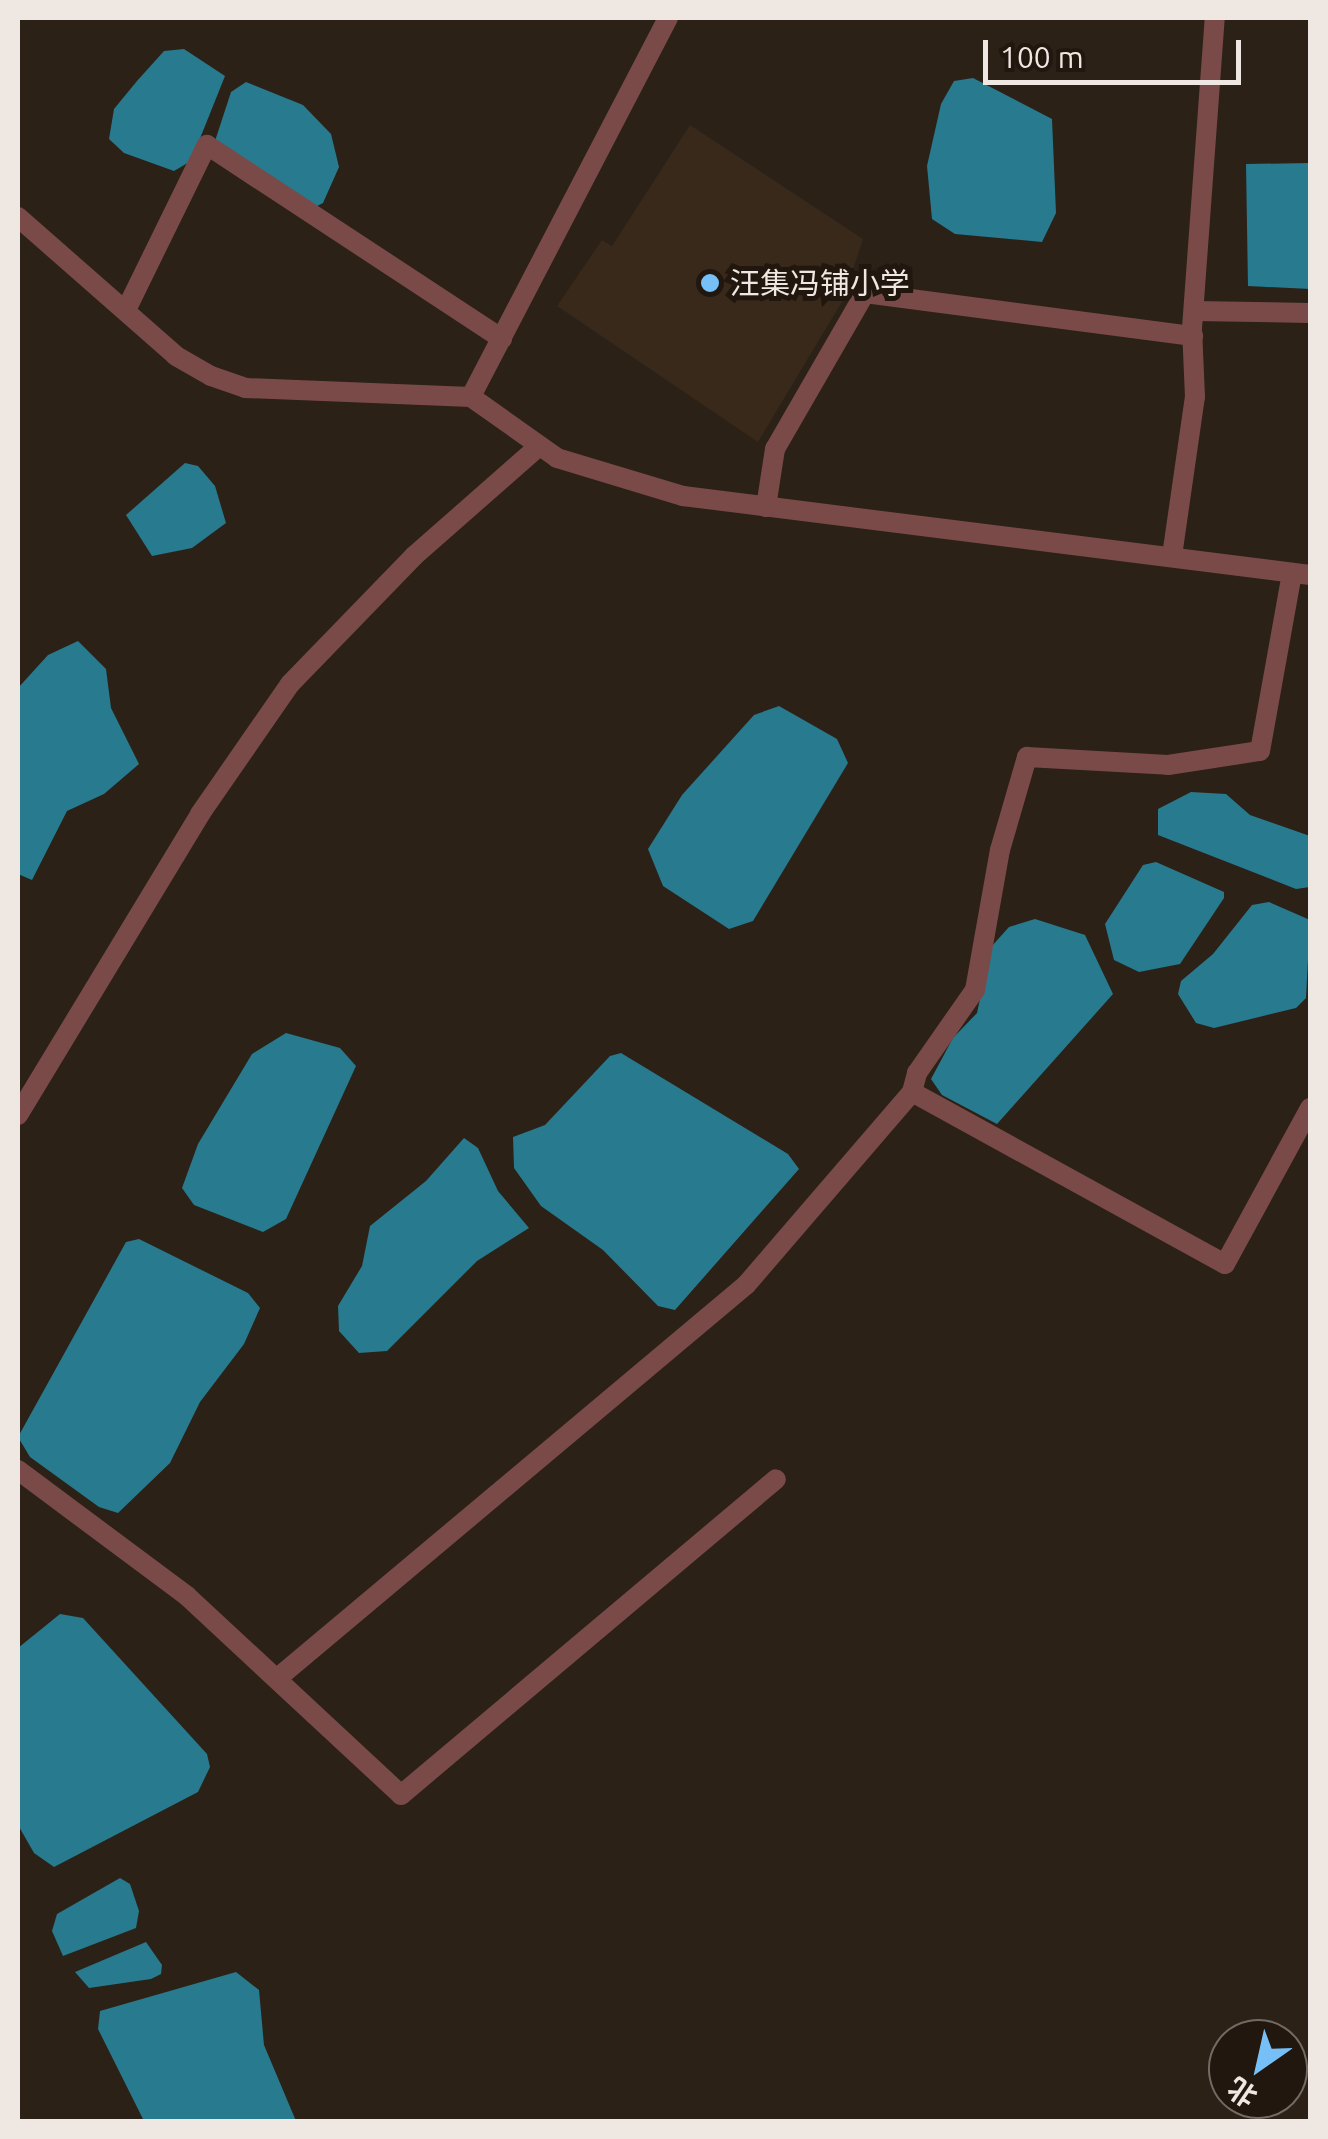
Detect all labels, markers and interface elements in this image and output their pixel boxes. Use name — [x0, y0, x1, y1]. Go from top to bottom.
scale bar — [988, 20, 1246, 82]
text: 100 m — [1000, 40, 1084, 74]
place label: 汪集冯铺小学 — [730, 265, 910, 301]
marker: 汪集冯铺小学 — [699, 272, 721, 294]
north arrow — [1208, 2019, 1308, 2119]
text: 北 — [1222, 2072, 1262, 2113]

